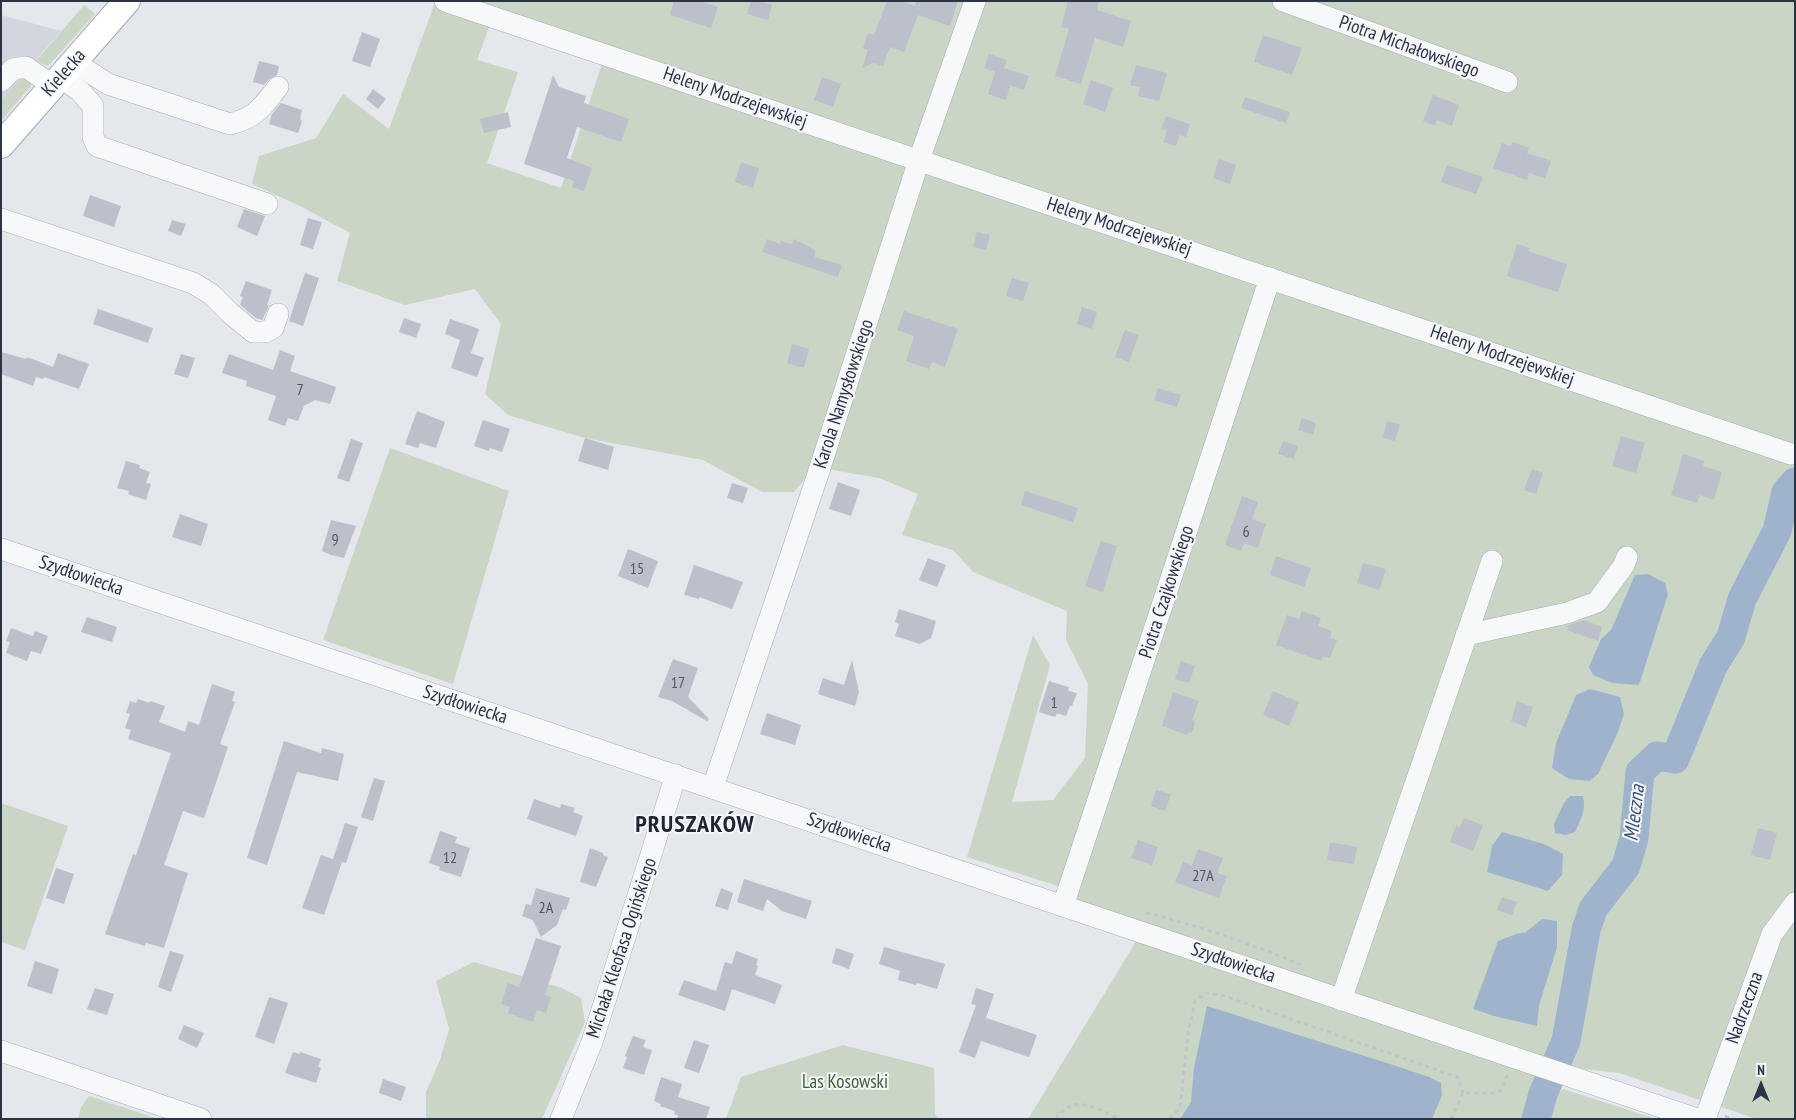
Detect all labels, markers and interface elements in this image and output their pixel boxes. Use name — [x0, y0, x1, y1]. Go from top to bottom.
street label: Piotra Michałowskiego — [1336, 11, 1482, 83]
street label: Kielecka — [37, 45, 91, 101]
street label: Heleny Modrzejewskiej — [660, 63, 810, 133]
street label: Heleny Modrzejewskiej — [1044, 193, 1194, 261]
street label: Karola Namysłowskiego — [809, 317, 879, 471]
street label: Heleny Modrzejewskiej — [1427, 321, 1577, 391]
house number: 7 — [296, 380, 304, 400]
house number: 6 — [1242, 522, 1250, 542]
street label: Piotra Czajkowskiego — [1135, 523, 1199, 661]
house number: 9 — [331, 530, 339, 550]
street label: Szydłowiecka — [36, 551, 126, 601]
house number: 15 — [630, 559, 644, 579]
house number: 17 — [671, 673, 685, 693]
street label: Szydłowiecka — [420, 681, 510, 729]
house number: 1 — [1050, 693, 1058, 713]
water label: Mleczna — [1620, 784, 1650, 842]
street label: Szydłowiecka — [804, 808, 894, 858]
district label: PRUSZAKÓW — [634, 811, 756, 839]
house number: 12 — [443, 848, 457, 868]
street label: Michała Kleofasa Ogińskiego — [582, 855, 662, 1041]
house number: 27A — [1192, 866, 1214, 886]
house number: 2A — [539, 898, 553, 918]
street label: Szydłowiecka — [1188, 938, 1278, 988]
street label: Nadrzeczna — [1721, 969, 1769, 1047]
north arrow — [1736, 1060, 1786, 1110]
text: N — [1757, 1061, 1765, 1079]
park label: Las Kosowski — [802, 1072, 888, 1094]

